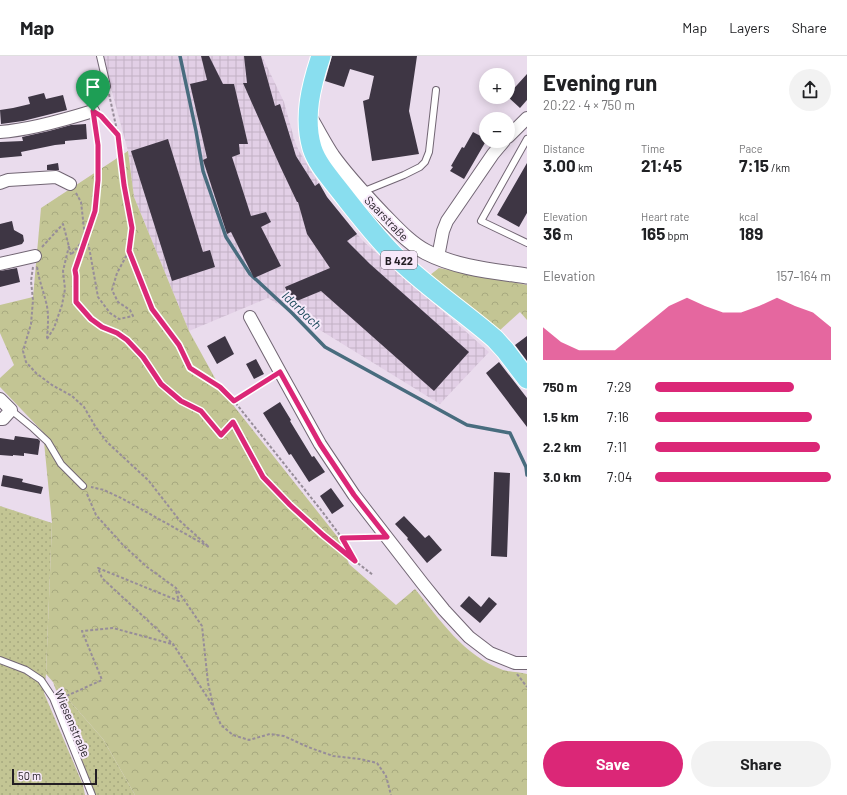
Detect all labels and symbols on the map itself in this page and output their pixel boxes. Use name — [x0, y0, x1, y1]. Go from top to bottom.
pin — [76, 70, 110, 111]
street label: Saarstraße — [362, 193, 412, 243]
road number: B 422 — [381, 251, 417, 269]
water label: Idarbach — [279, 287, 325, 333]
street label: Wiesenstraße — [52, 687, 94, 759]
scale bar — [12, 767, 97, 786]

